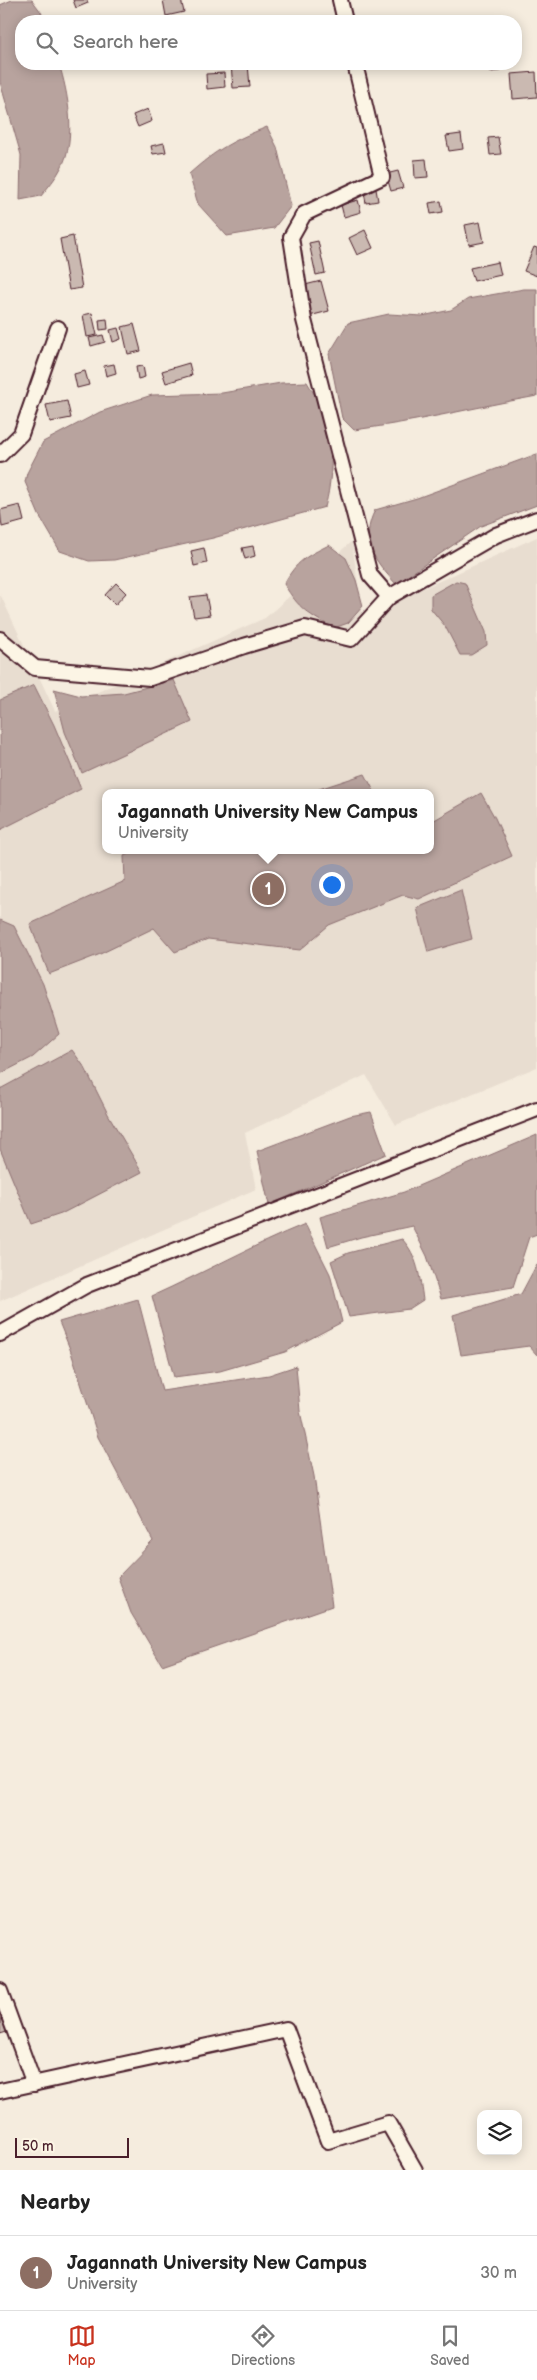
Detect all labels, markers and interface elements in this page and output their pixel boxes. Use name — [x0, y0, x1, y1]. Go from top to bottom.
search box — [15, 15, 522, 70]
icon: search — [33, 29, 61, 57]
text: Search here — [73, 31, 178, 54]
popup — [102, 789, 434, 854]
text: Jagannath University New Campus — [118, 801, 418, 824]
text: University — [118, 824, 189, 843]
pin: 1 — [252, 870, 284, 908]
your location — [319, 872, 345, 898]
map controls — [477, 2110, 522, 2155]
button: layers — [477, 2110, 522, 2155]
scale bar — [15, 2135, 129, 2158]
text: 50 m — [22, 2138, 54, 2155]
text: Nearby — [20, 2190, 90, 2215]
text: Jagannath University New Campus — [67, 2252, 367, 2275]
text: 1 — [33, 2264, 39, 2283]
text: 30 m — [480, 2264, 517, 2283]
text: University — [67, 2275, 138, 2294]
tab: Map — [68, 2322, 96, 2369]
tab: Directions — [231, 2322, 295, 2369]
tab: Saved — [430, 2322, 469, 2369]

